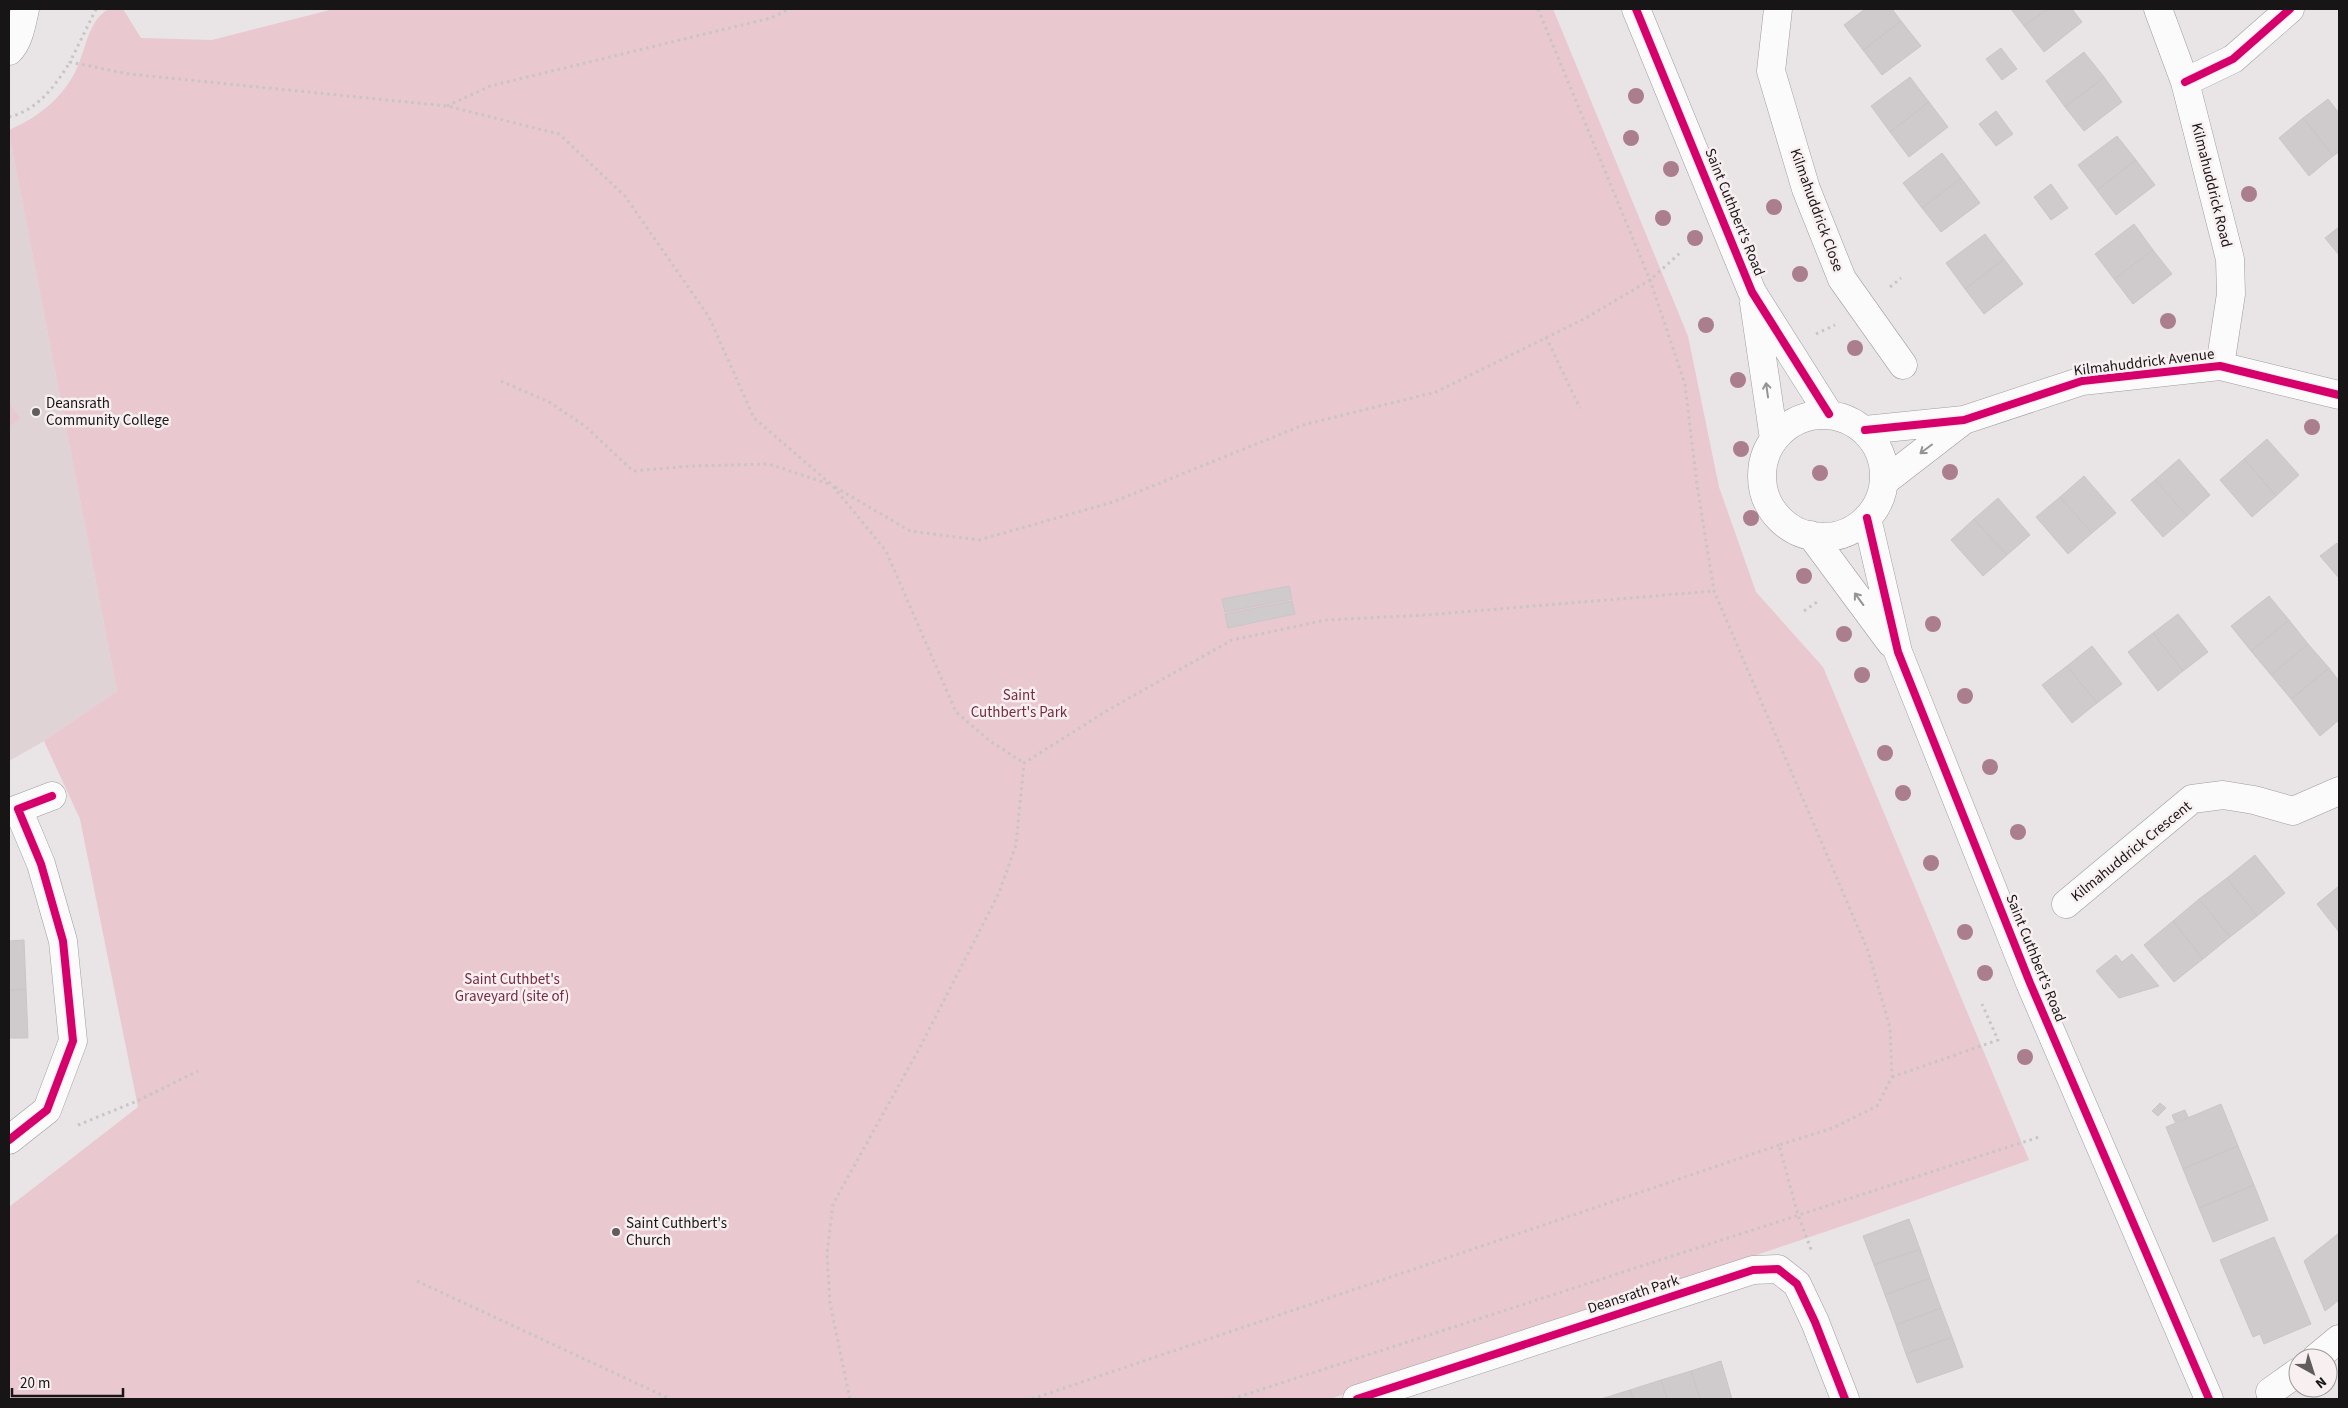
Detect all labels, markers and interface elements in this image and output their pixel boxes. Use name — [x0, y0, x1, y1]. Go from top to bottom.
street label: Kilmahuddrick Road — [2186, 121, 2237, 250]
street label: Saint Cuthbert’s Road — [1699, 145, 1770, 279]
street label: Kilmahuddrick Close — [1785, 146, 1849, 275]
street label: Kilmahuddrick Avenue — [2073, 343, 2216, 382]
one-way arrow — [1762, 383, 1772, 399]
place label: Deansrath Community College — [46, 393, 169, 431]
marker: Deansrath Community College — [30, 406, 42, 418]
one-way arrow — [1920, 444, 1933, 455]
one-way arrow — [1853, 593, 1864, 606]
park label: Saint Cuthbert's Park — [971, 685, 1068, 723]
street label: Kilmahuddrick Crescent — [2066, 796, 2196, 907]
street label: Saint Cuthbert’s Road — [2000, 891, 2071, 1025]
park label: Saint Cuthbet's Graveyard (site of) — [455, 969, 569, 1007]
place label: Saint Cuthbert's Church — [626, 1213, 727, 1251]
marker: Saint Cuthbert's Church — [610, 1226, 622, 1238]
street label: Deansrath Park — [1585, 1270, 1682, 1319]
north arrow — [2288, 1348, 2338, 1398]
scale bar — [12, 1366, 124, 1398]
text: N — [2311, 1372, 2330, 1393]
text: 20 m — [20, 1373, 50, 1394]

